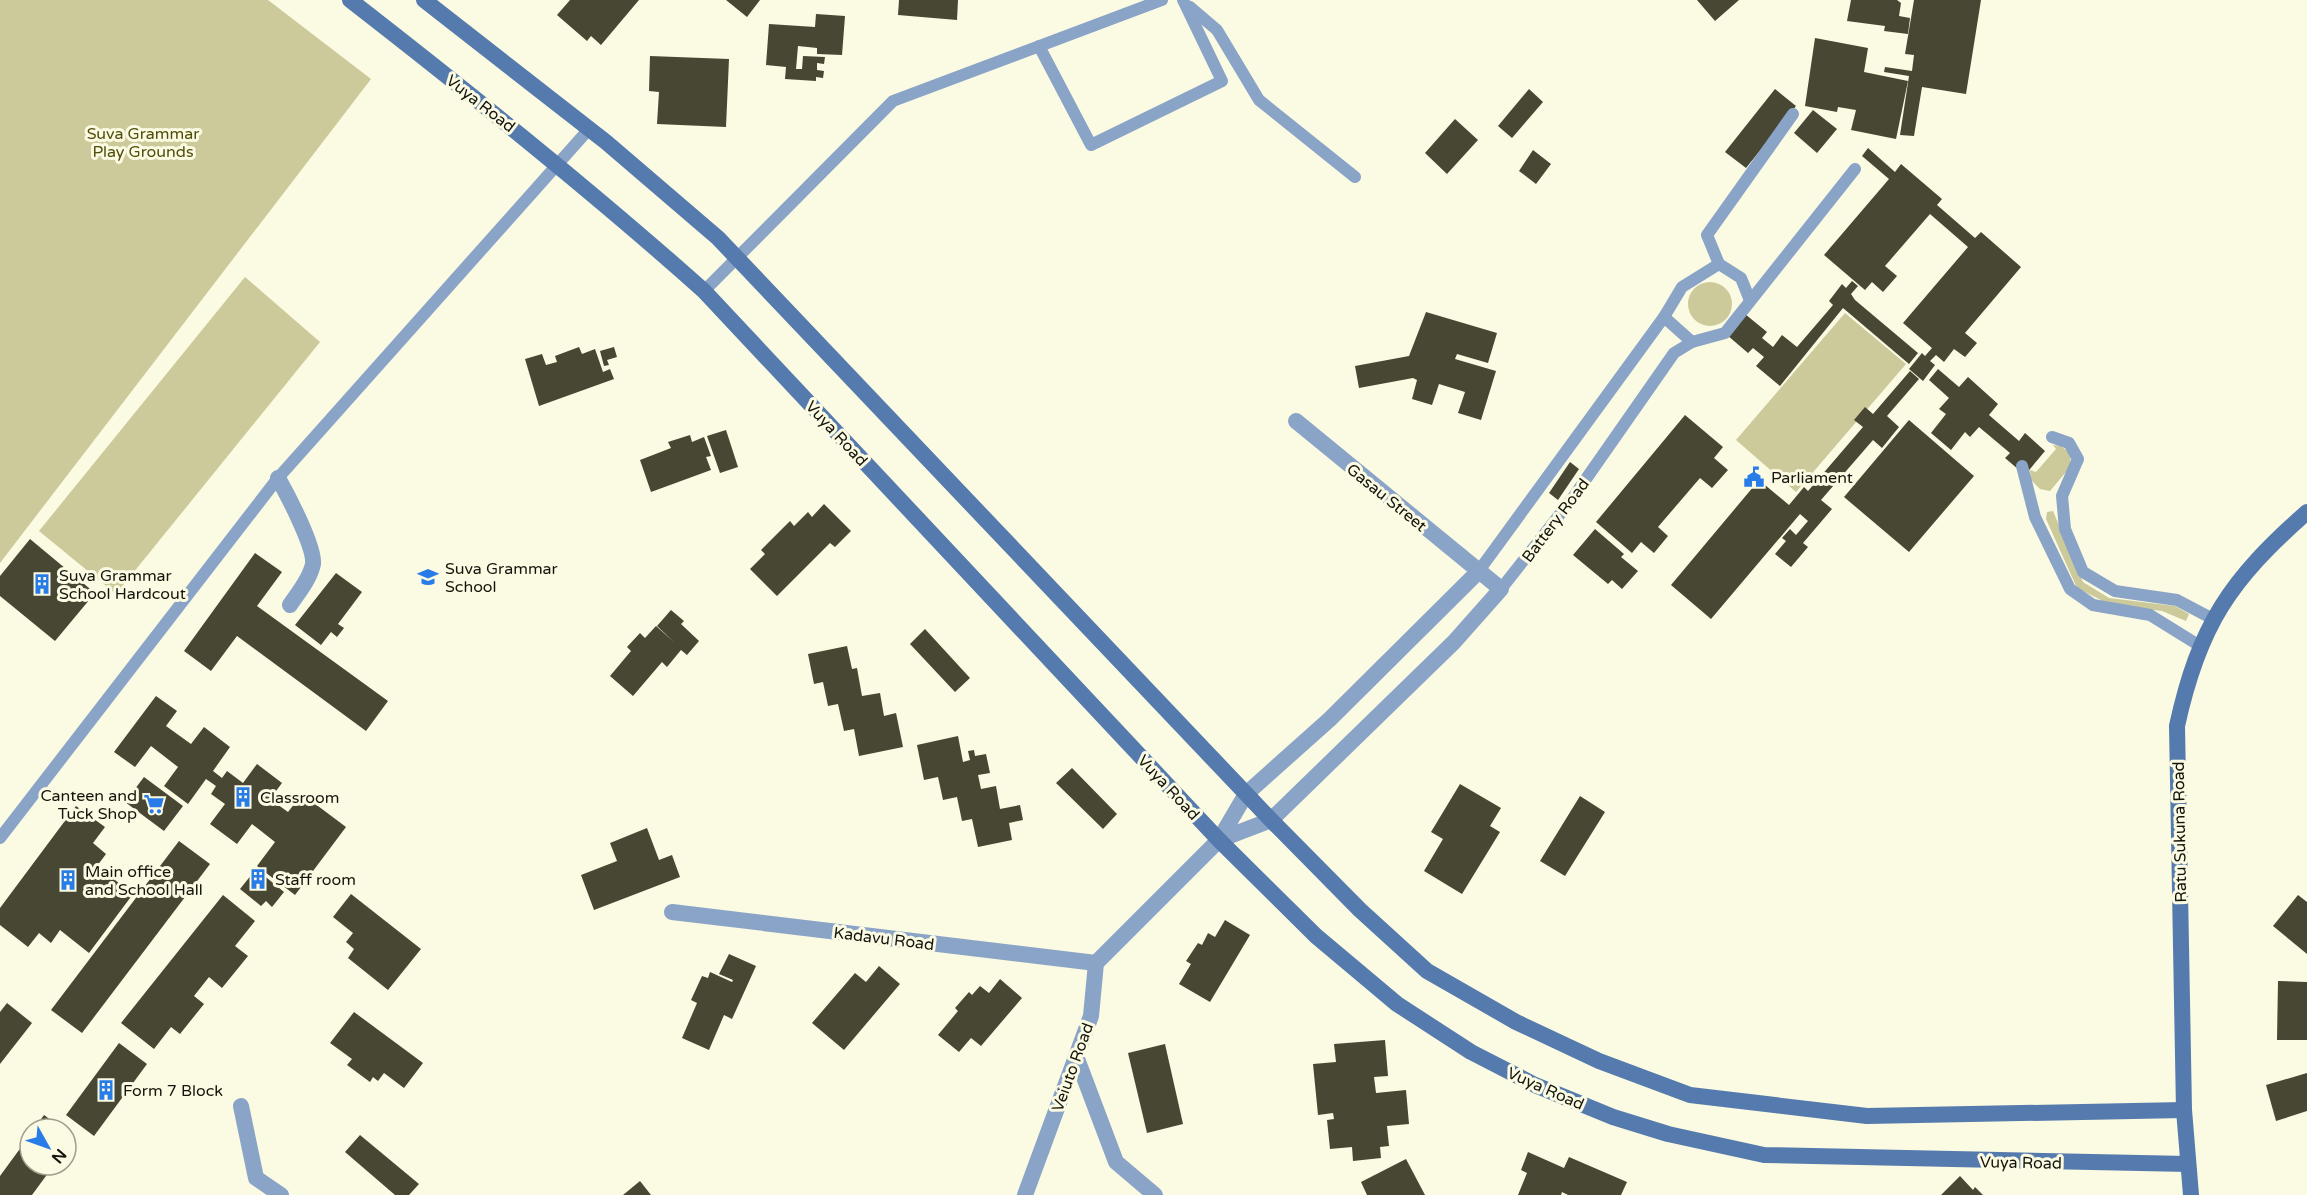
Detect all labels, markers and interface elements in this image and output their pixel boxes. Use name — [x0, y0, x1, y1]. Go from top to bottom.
street label: Vuya Road — [442, 71, 519, 137]
park label: Suva Grammar Play Grounds — [87, 124, 200, 162]
street label: Vuya Road — [801, 397, 872, 471]
street label: Gasau Street — [1342, 459, 1430, 536]
public building icon: Parliament — [1742, 465, 1766, 489]
place label: Parliament — [1771, 468, 1853, 488]
street label: Battery Road — [1518, 475, 1594, 567]
place label: Suva Grammar School — [445, 559, 559, 597]
school or university icon: Suva Grammar School — [416, 565, 440, 589]
place label: Suva Grammar School Hardcout — [59, 566, 186, 604]
building icon: Suva Grammar School Hardcout — [30, 572, 54, 596]
street label: Vuya Road — [1133, 751, 1204, 825]
street label: Ratu Sukuna Road — [2169, 761, 2191, 903]
building icon: Classroom — [231, 785, 255, 809]
place label: Canteen and Tuck Shop — [40, 786, 137, 824]
place label: Classroom — [260, 788, 340, 808]
supermarket icon: Canteen and Tuck Shop — [142, 792, 166, 816]
place label: Main office and School Hall — [85, 862, 203, 900]
building icon: Staff room — [246, 867, 270, 891]
building icon: Main office and School Hall — [56, 868, 80, 892]
place label: Staff room — [275, 870, 356, 890]
street label: Kadavu Road — [832, 923, 935, 955]
street label: Veiuto Road — [1048, 1020, 1098, 1115]
street label: Vuya Road — [1504, 1063, 1587, 1115]
building icon: Form 7 Block — [94, 1078, 118, 1102]
place label: Form 7 Block — [123, 1081, 223, 1101]
north arrow — [18, 1117, 78, 1177]
text: N — [47, 1145, 71, 1167]
street label: Vuya Road — [1980, 1152, 2062, 1174]

